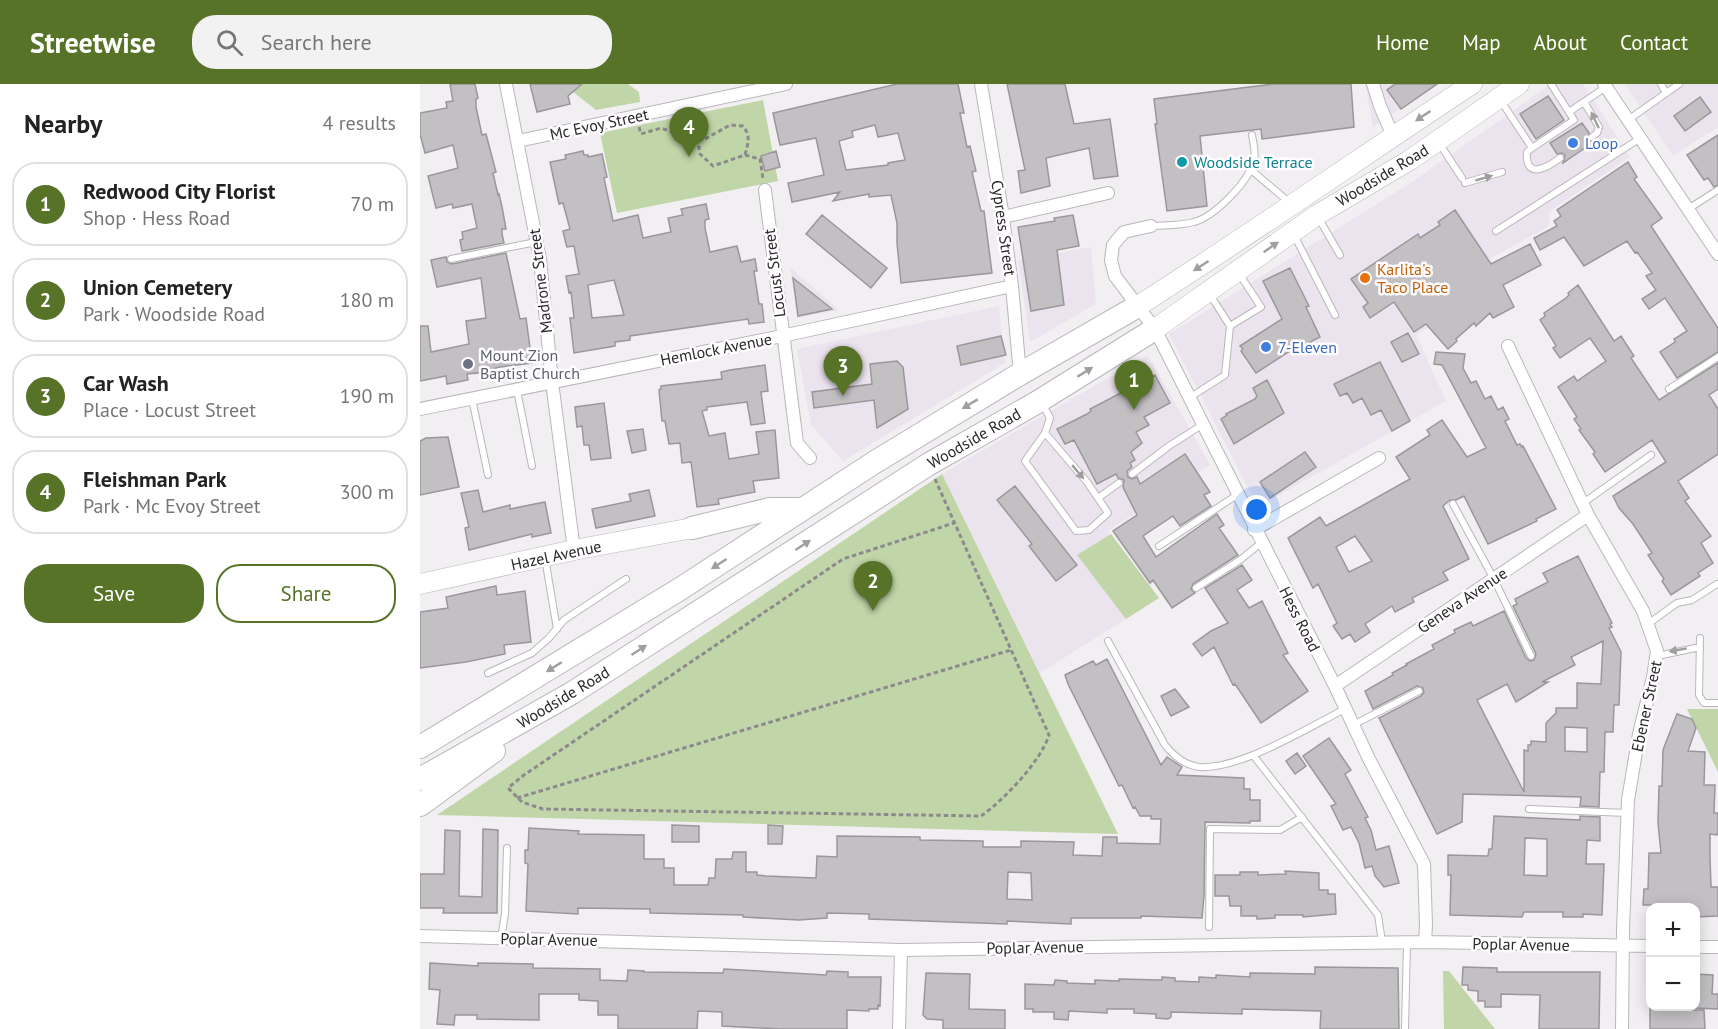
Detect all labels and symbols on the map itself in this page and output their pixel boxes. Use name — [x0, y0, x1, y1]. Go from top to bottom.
street label: Mc Evoy Street — [548, 104, 651, 144]
pin: 4 — [670, 107, 708, 157]
one-way arrow — [1415, 111, 1431, 122]
one-way arrow — [1590, 112, 1599, 129]
place label: Loop — [1585, 133, 1618, 153]
marker: Loop — [1566, 136, 1580, 150]
street label: Woodside Road — [1332, 140, 1432, 210]
place label: Woodside Terrace — [1194, 152, 1313, 172]
marker: Woodside Terrace — [1175, 155, 1189, 169]
one-way arrow — [1475, 173, 1493, 182]
street label: Cypress Street — [987, 179, 1021, 278]
street label: Madrone Street — [524, 227, 556, 334]
street label: Locust Street — [759, 227, 789, 318]
one-way arrow — [1262, 241, 1278, 253]
place label: Karlita's Taco Place — [1377, 259, 1448, 297]
one-way arrow — [1193, 260, 1209, 271]
marker: Karlita's Taco Place — [1358, 271, 1372, 285]
street label: Hemlock Avenue — [659, 328, 773, 370]
place label: 7-Eleven — [1278, 337, 1337, 357]
marker: 7-Eleven — [1259, 340, 1273, 354]
place label: Mount Zion Baptist Church — [480, 345, 580, 383]
pin: 3 — [824, 346, 862, 396]
marker: Mount Zion Baptist Church — [461, 357, 475, 371]
pin: 1 — [1114, 360, 1154, 410]
one-way arrow — [1077, 366, 1093, 377]
one-way arrow — [962, 399, 978, 410]
street label: Woodside Road — [924, 403, 1024, 473]
one-way arrow — [1071, 464, 1084, 479]
your location — [1242, 495, 1271, 524]
street label: Hazel Avenue — [509, 536, 603, 574]
one-way arrow — [795, 539, 811, 550]
one-way arrow — [711, 558, 727, 569]
pin: 2 — [854, 562, 892, 611]
street label: Geneva Avenue — [1413, 563, 1511, 637]
street label: Hess Road — [1275, 583, 1325, 655]
one-way arrow — [631, 645, 647, 656]
one-way arrow — [1668, 646, 1687, 655]
street label: Ebener Street — [1627, 658, 1666, 753]
street label: Woodside Road — [513, 662, 613, 732]
one-way arrow — [546, 662, 562, 673]
street label: Poplar Avenue — [500, 928, 598, 950]
street label: Poplar Avenue — [1472, 933, 1570, 955]
street label: Poplar Avenue — [986, 936, 1084, 958]

